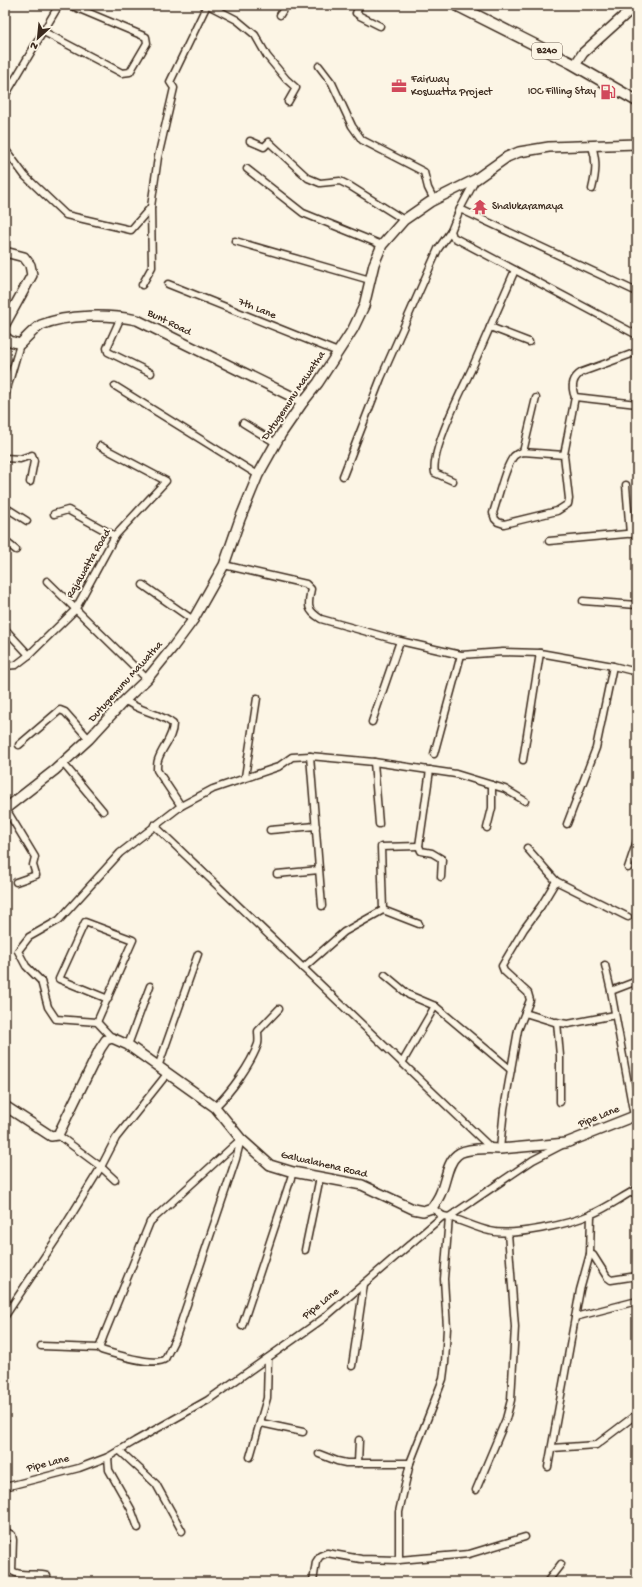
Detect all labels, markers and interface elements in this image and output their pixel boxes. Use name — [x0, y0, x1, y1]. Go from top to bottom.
north arrow — [18, 18, 58, 58]
text: N — [28, 38, 40, 52]
road number: B240 — [532, 43, 562, 59]
place label: Fairway Koswatta Project — [410, 74, 493, 99]
office icon: Fairway Koswatta Project — [390, 77, 408, 95]
fuel station icon: IOC Filling Stay — [599, 83, 617, 101]
place label: IOC Filling Stay — [528, 86, 597, 98]
temple icon: Shalukaramaya — [471, 198, 489, 216]
place label: Shalukaramaya — [492, 201, 564, 213]
street label: 7th Lane — [235, 296, 278, 322]
street label: Bunt Road — [144, 307, 194, 339]
street label: Dutugemunu Mawatha — [259, 348, 329, 444]
street label: Rajawatta Road — [64, 526, 114, 601]
street label: Dutugemunu Mawatha — [86, 638, 166, 726]
street label: Pipe Lane — [576, 1103, 622, 1131]
street label: Galwalahena Road — [280, 1149, 370, 1181]
street label: Pipe Lane — [300, 1286, 342, 1323]
street label: Pipe Lane — [25, 1453, 71, 1475]

